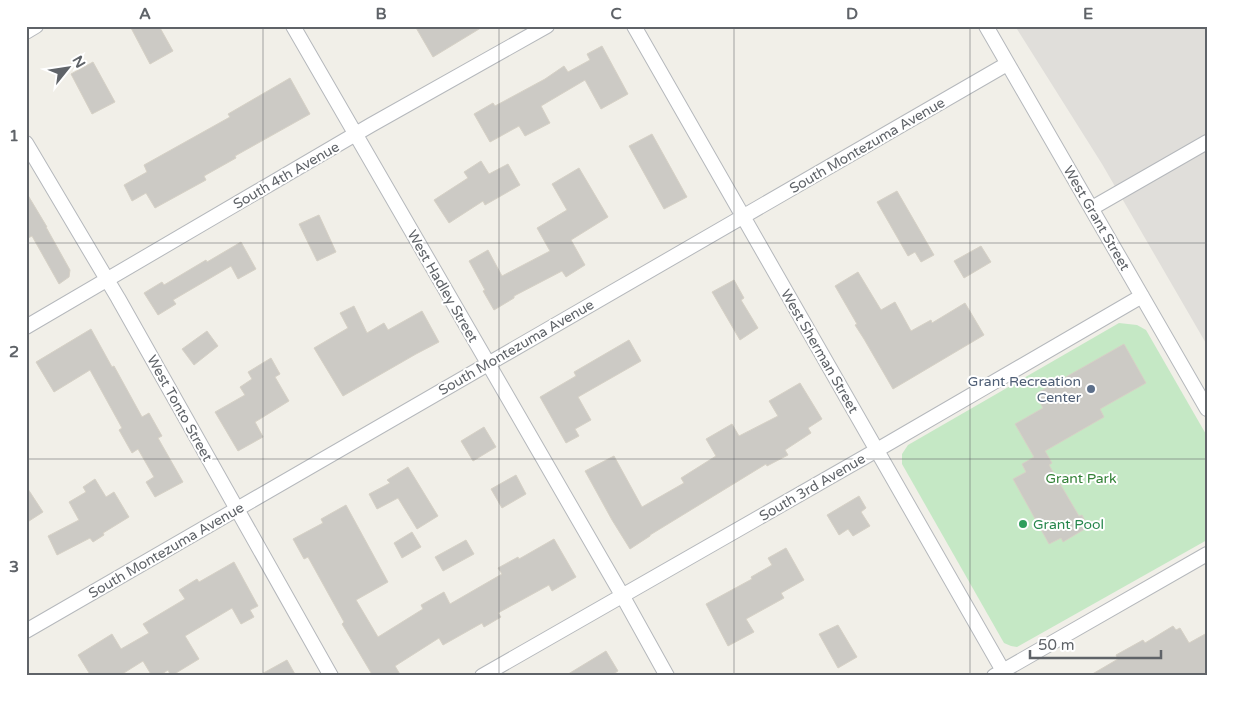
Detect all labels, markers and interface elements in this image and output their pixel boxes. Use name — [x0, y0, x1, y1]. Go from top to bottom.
text: A — [139, 4, 151, 24]
text: B — [375, 4, 387, 24]
text: C — [610, 4, 622, 24]
text: D — [846, 4, 858, 24]
text: E — [1083, 4, 1093, 24]
north arrow — [42, 42, 92, 92]
text: N — [69, 53, 89, 71]
street label: South Montezuma Avenue — [787, 94, 948, 197]
text: 1 — [9, 126, 19, 146]
street label: South 4th Avenue — [230, 138, 342, 213]
street label: West Grant Street — [1060, 163, 1134, 274]
street label: West Hadley Street — [403, 227, 482, 346]
street label: West Sherman Street — [777, 286, 862, 417]
street label: South Montezuma Avenue — [436, 296, 597, 399]
text: 2 — [9, 342, 19, 362]
street label: West Tonto Street — [143, 352, 216, 465]
place label: Grant Recreation Center — [968, 373, 1082, 406]
marker: Grant Recreation Center — [1085, 383, 1097, 395]
street label: South 3rd Avenue — [756, 450, 868, 525]
park label: Grant Park — [1045, 470, 1117, 487]
street label: South Montezuma Avenue — [86, 499, 247, 602]
place label: Grant Pool — [1033, 516, 1104, 533]
marker: Grant Pool — [1017, 518, 1029, 530]
text: 3 — [9, 557, 19, 577]
scale bar — [1030, 627, 1162, 659]
text: 50 m — [1038, 636, 1075, 654]

